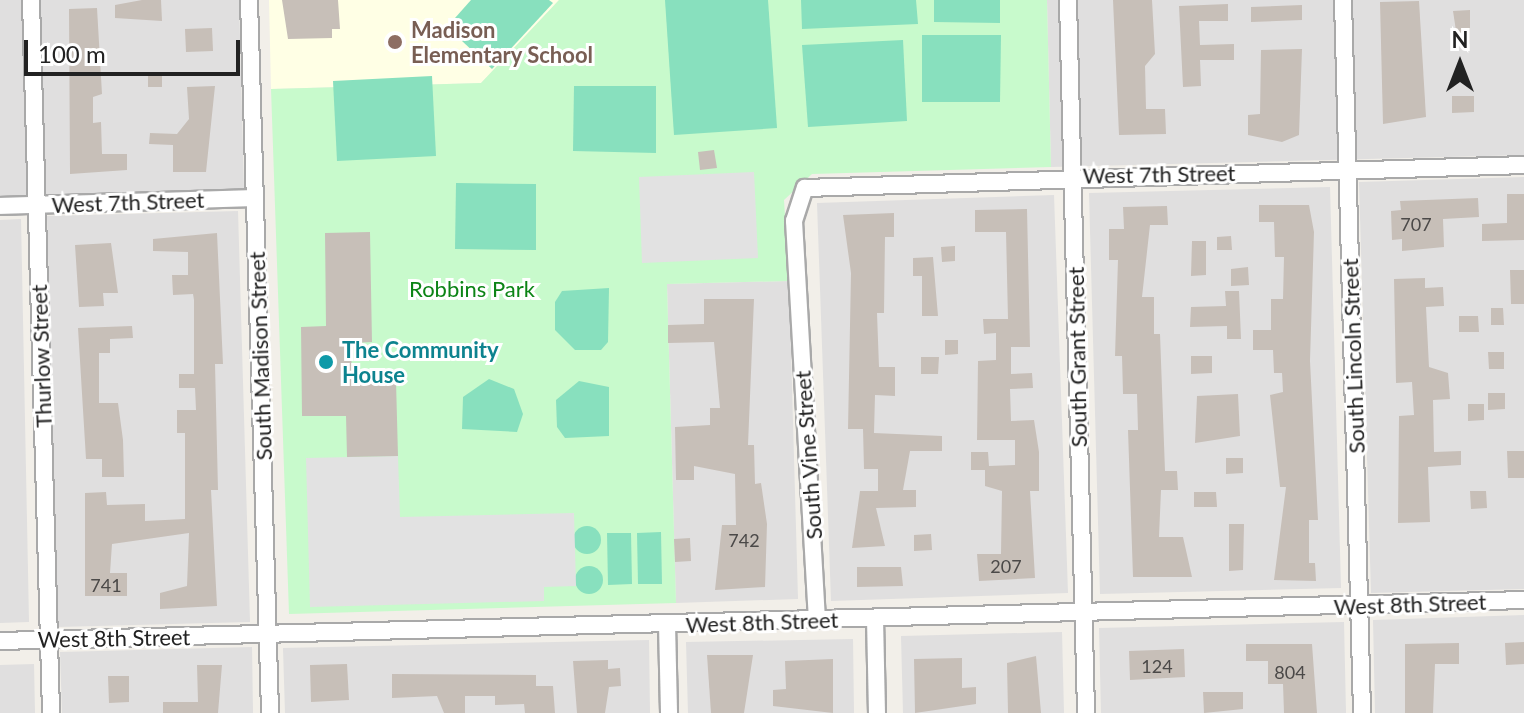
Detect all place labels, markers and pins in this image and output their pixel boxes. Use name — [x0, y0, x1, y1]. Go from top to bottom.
place label: Madison Elementary School — [411, 16, 594, 68]
marker: Madison Elementary School — [386, 33, 404, 51]
place label: The Community House — [342, 336, 499, 388]
marker: The Community House — [317, 353, 335, 371]

